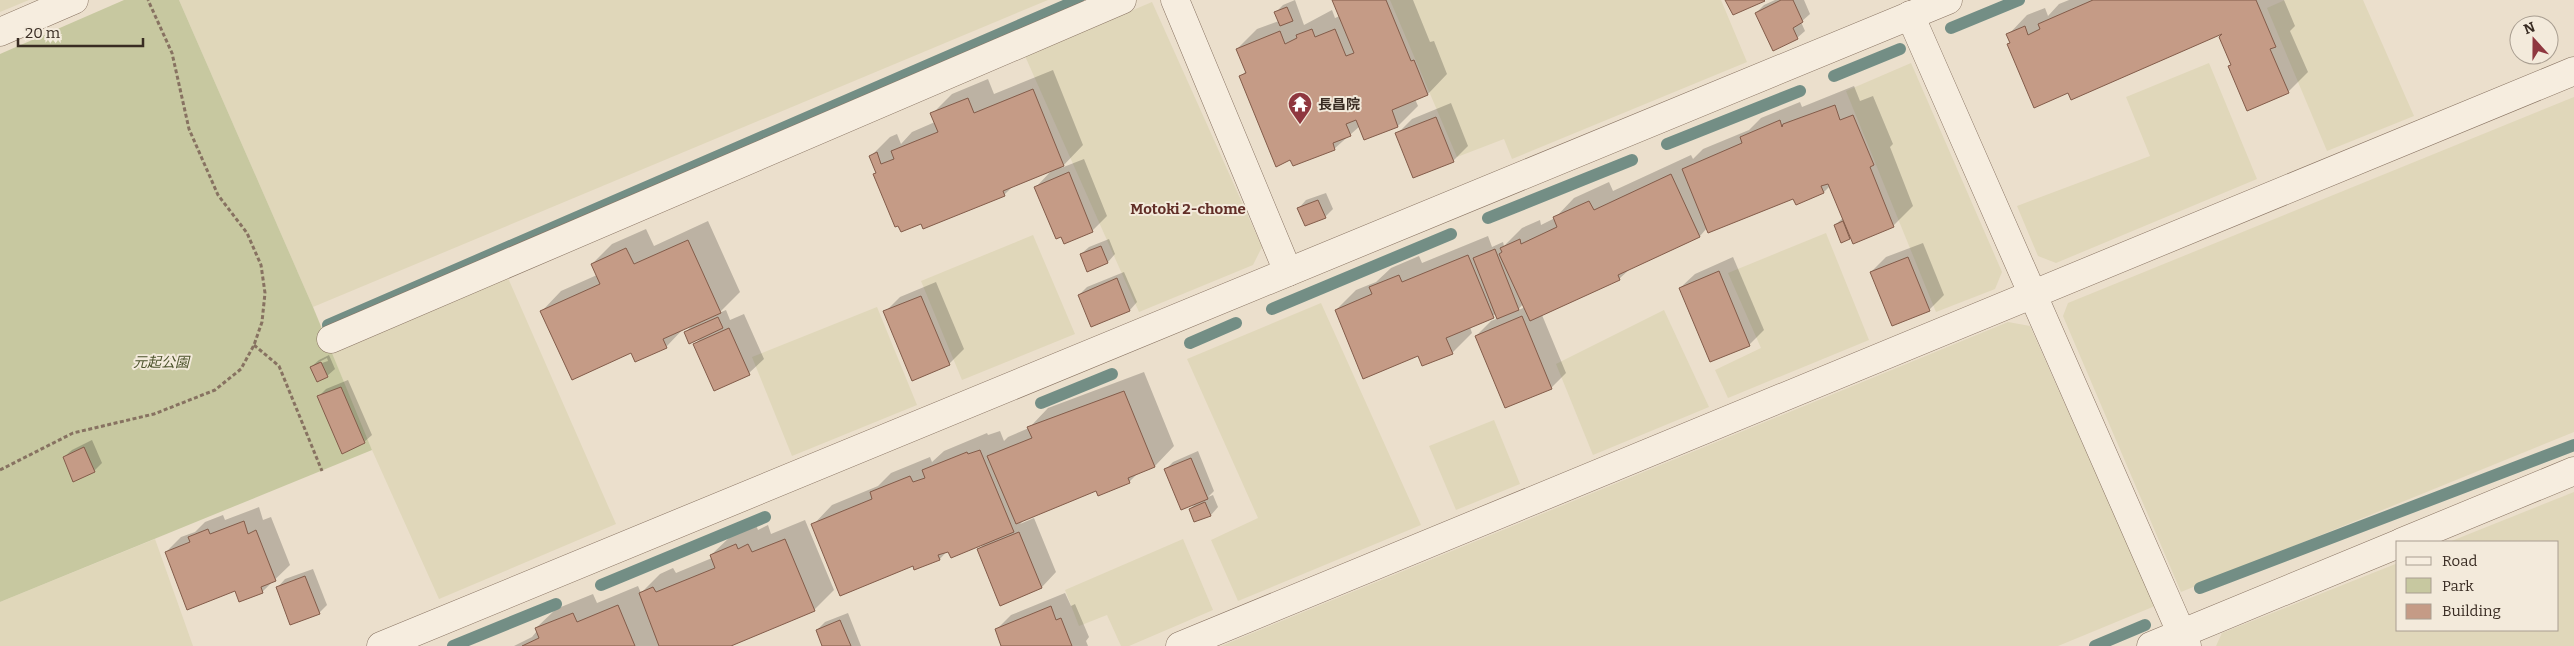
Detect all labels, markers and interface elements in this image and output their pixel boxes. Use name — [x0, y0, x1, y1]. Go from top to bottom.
scale bar — [18, 15, 142, 47]
north arrow — [2509, 15, 2559, 65]
text: N — [2521, 18, 2538, 38]
text: 20 m — [25, 24, 61, 42]
temple icon: 長昌院 — [1287, 91, 1313, 125]
place label: 長昌院 — [1318, 96, 1360, 113]
district label: Motoki 2-chome — [1130, 200, 1246, 218]
park label: 元起公園 — [133, 354, 191, 371]
legend — [2396, 541, 2559, 631]
text: Road — [2442, 552, 2477, 570]
text: Park — [2442, 577, 2474, 595]
text: Building — [2442, 602, 2501, 620]

